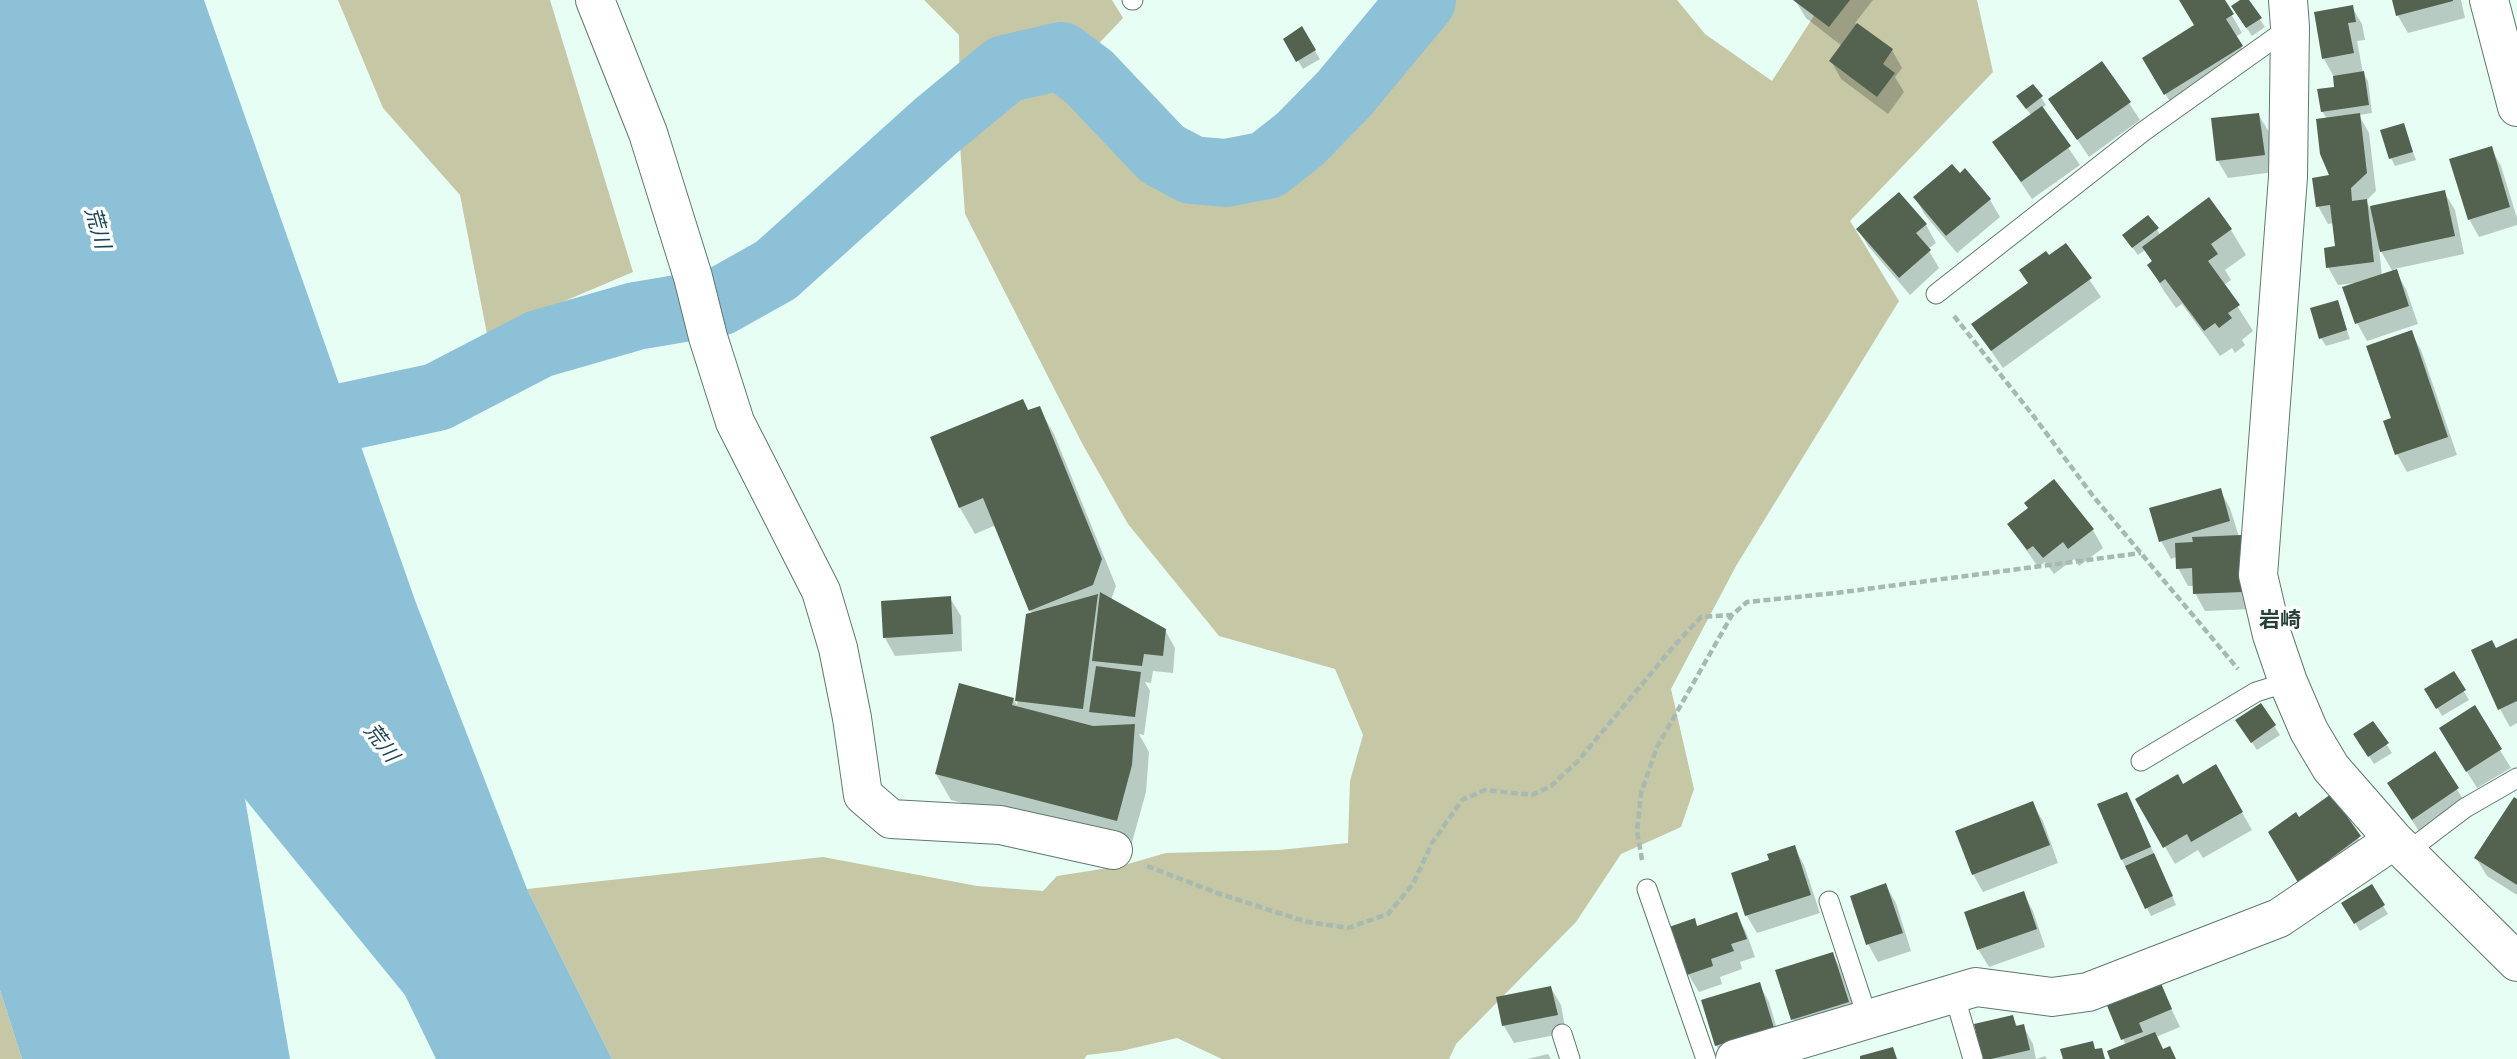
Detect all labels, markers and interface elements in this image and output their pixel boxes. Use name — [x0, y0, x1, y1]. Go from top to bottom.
water label: 荒川 — [79, 204, 115, 252]
district label: 岩崎 — [2259, 608, 2301, 634]
water label: 荒川 — [358, 719, 404, 767]

